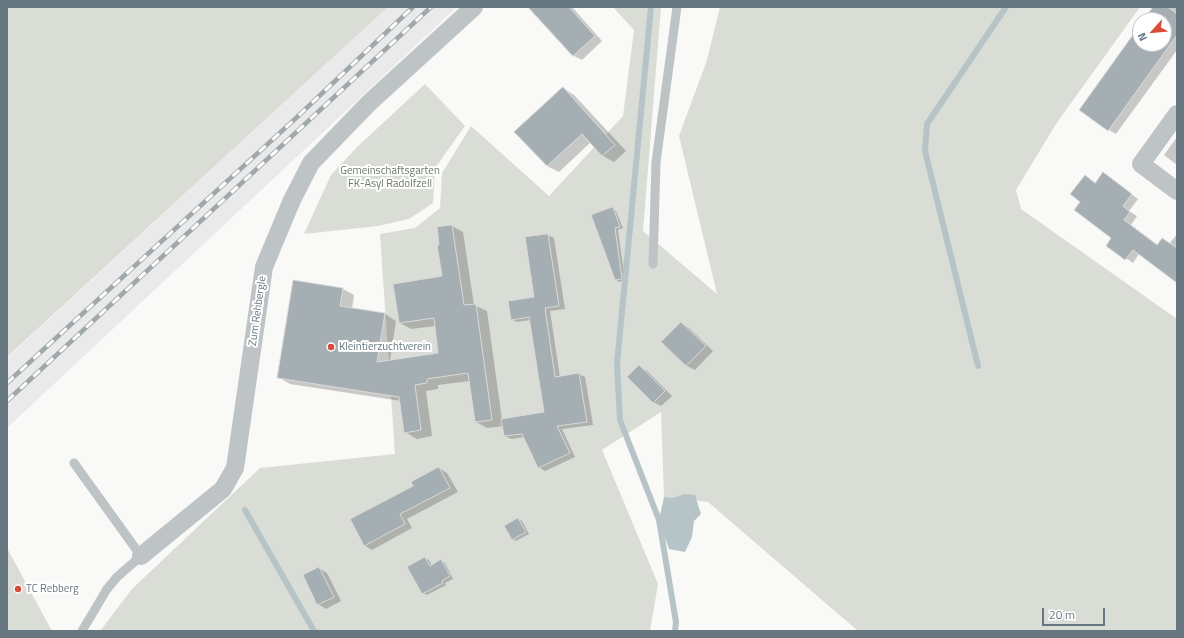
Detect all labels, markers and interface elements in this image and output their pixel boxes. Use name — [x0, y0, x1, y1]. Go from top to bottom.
north arrow — [1132, 12, 1172, 52]
text: N — [1133, 30, 1151, 44]
park label: Gemeinschaftsgarten FK-Asyl Radolfzell — [340, 164, 440, 190]
street label: Zum Rehbergle — [247, 275, 269, 347]
place label: Kleintierzuchtverein — [339, 340, 431, 354]
marker: Kleintierzuchtverein — [326, 342, 336, 352]
place label: TC Rebberg — [26, 582, 79, 596]
marker: TC Rebberg — [13, 584, 23, 594]
scale bar — [1044, 600, 1107, 626]
text: 20 m — [1049, 605, 1075, 624]

